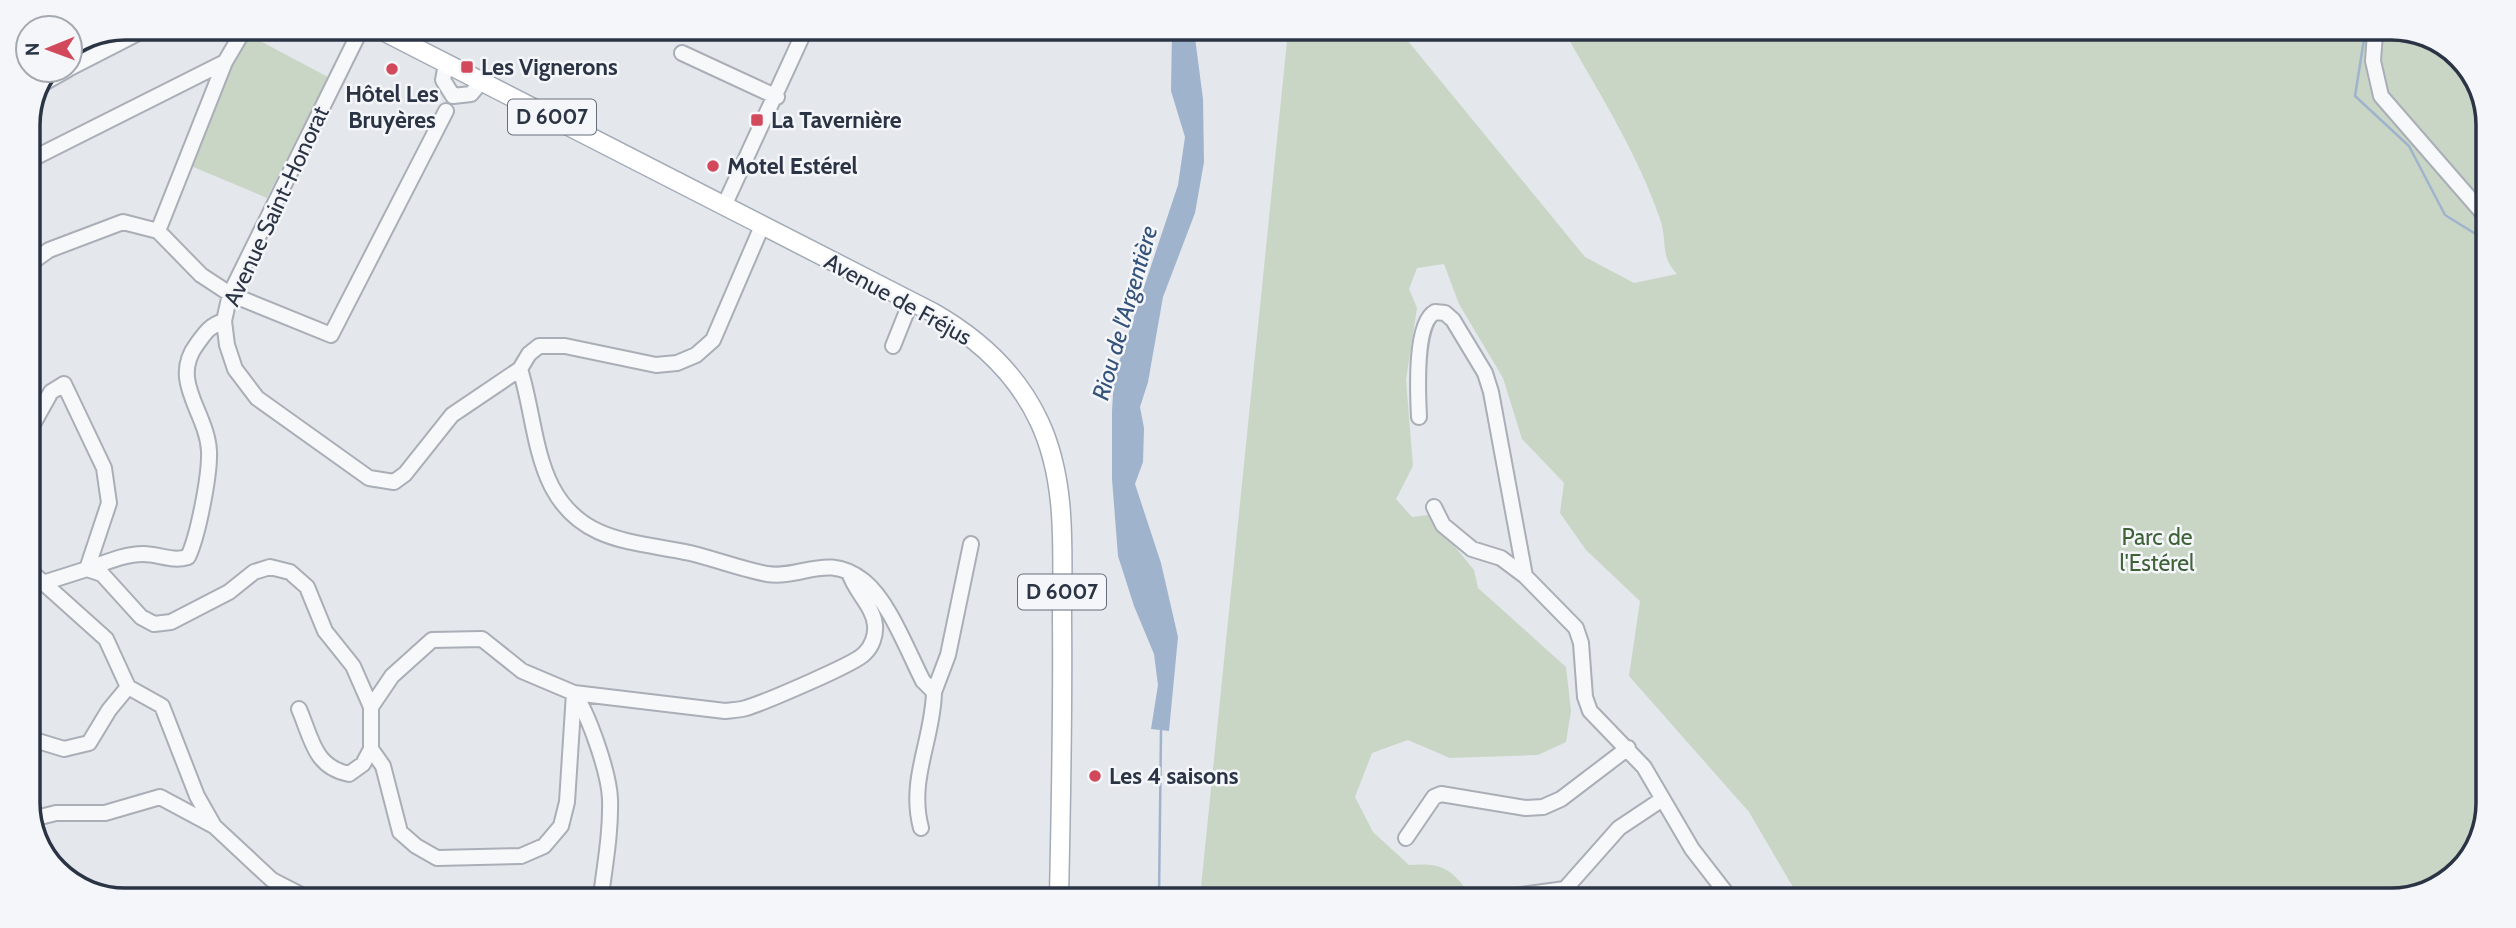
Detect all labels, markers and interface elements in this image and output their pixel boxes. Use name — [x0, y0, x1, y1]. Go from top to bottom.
north arrow — [14, 14, 84, 84]
text: N — [21, 42, 44, 56]
place label: Les Vignerons — [481, 53, 618, 81]
marker: Les Vignerons — [459, 59, 475, 75]
marker: Hôtel Les Bruyères — [384, 61, 400, 77]
place label: Hôtel Les Bruyères — [345, 80, 439, 134]
road number: D 6007 — [508, 100, 596, 134]
street label: Avenue Saint-Honorat — [217, 101, 335, 310]
place label: La Tavernière — [771, 106, 902, 134]
marker: La Tavernière — [749, 112, 765, 128]
place label: Motel Estérel — [727, 152, 858, 180]
marker: Motel Estérel — [705, 158, 721, 174]
water label: Riou de l'Argentière — [1086, 222, 1163, 403]
street label: Avenue de Fréjus — [819, 247, 977, 351]
park label: Parc de l'Estérel — [2120, 523, 2195, 577]
road number: D 6007 — [1018, 574, 1106, 610]
place label: Les 4 saisons — [1109, 762, 1239, 790]
marker: Les 4 saisons — [1087, 768, 1103, 784]

